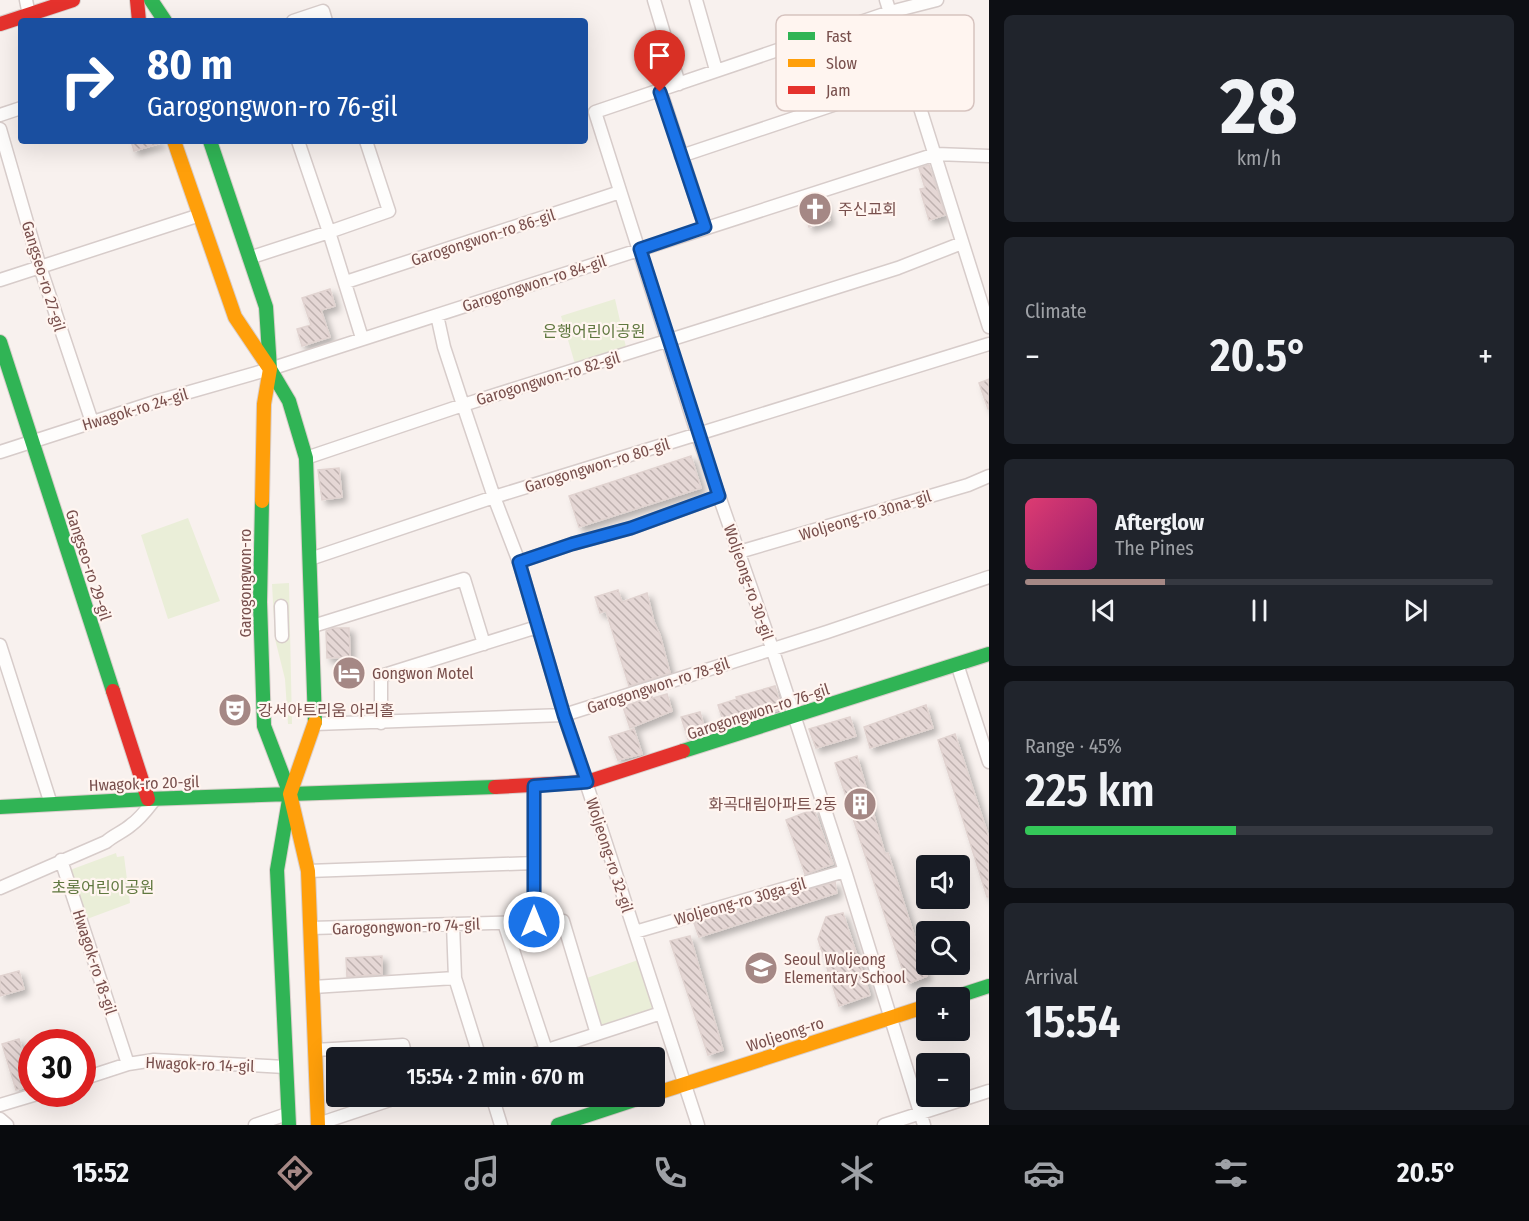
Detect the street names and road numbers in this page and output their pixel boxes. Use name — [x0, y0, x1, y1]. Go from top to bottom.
street label: Garogongwon-ro 86-gil — [409, 205, 558, 270]
street label: Gangseo-ro 27-gil — [18, 219, 69, 334]
street label: Garogongwon-ro 84-gil — [460, 251, 609, 316]
street label: Garogongwon-ro 82-gil — [474, 348, 622, 409]
street label: Hwagok-ro 24-gil — [80, 384, 190, 435]
street label: Garogongwon-ro 80-gil — [522, 434, 672, 497]
street label: Woljeong-ro 30na-gil — [797, 486, 934, 545]
street label: Gangseo-ro 29-gil — [62, 507, 115, 623]
street label: Woljeong-ro 30-gil — [720, 522, 777, 642]
street label: Garogongwon-ro — [236, 529, 255, 637]
street label: Garogongwon-ro 78-gil — [585, 653, 732, 717]
street label: Garogongwon-ro 76-gil — [685, 680, 832, 743]
street label: Hwagok-ro 20-gil — [88, 772, 200, 795]
street label: Woljeong-ro 32-gil — [582, 795, 637, 915]
street label: Woljeong-ro 30ga-gil — [672, 874, 808, 929]
street label: Hwagok-ro 18-gil — [69, 907, 120, 1017]
street label: Garogongwon-ro 74-gil — [332, 914, 480, 939]
street label: Woljeong-ro — [744, 1013, 826, 1056]
street label: Hwagok-ro 14-gil — [145, 1053, 255, 1076]

